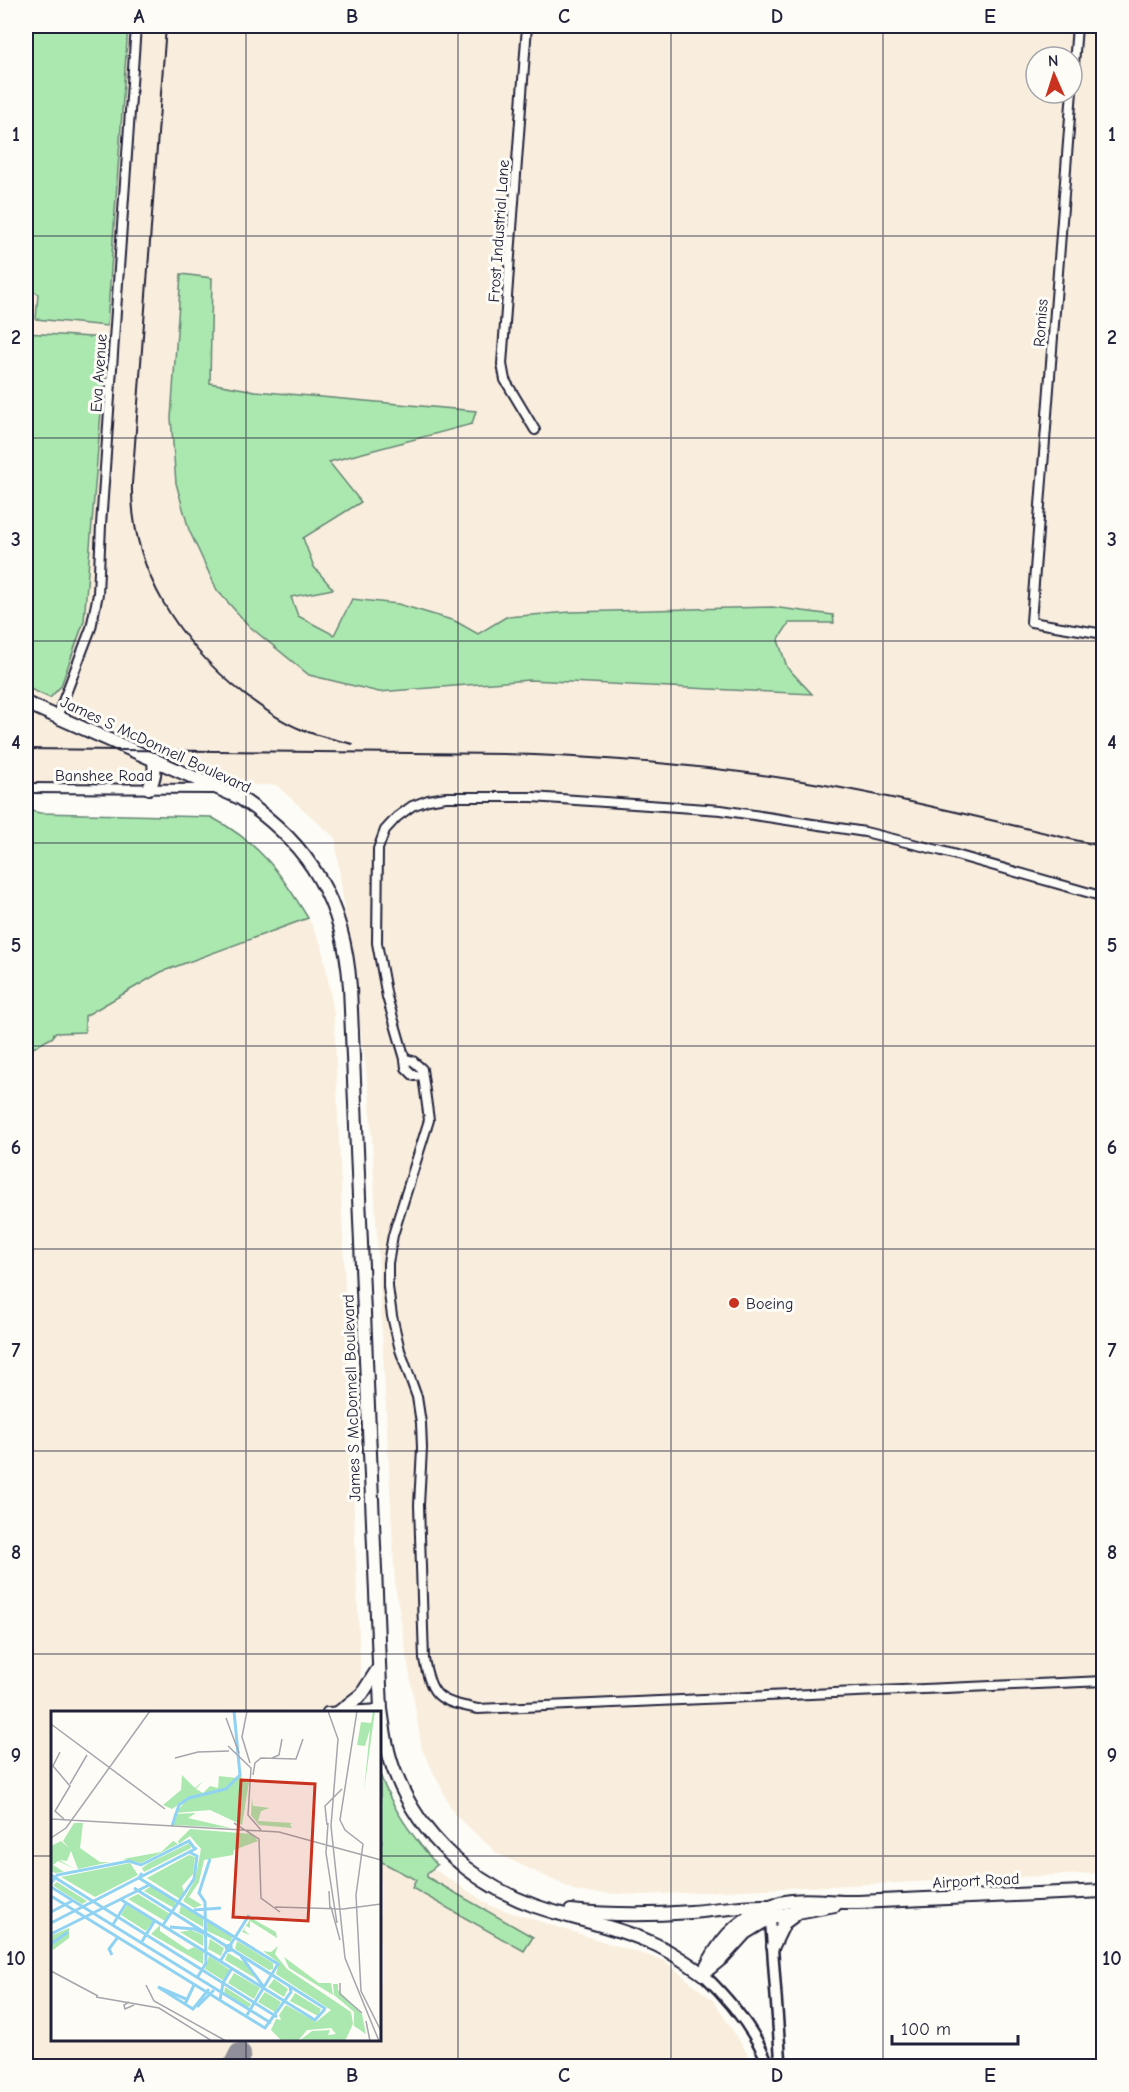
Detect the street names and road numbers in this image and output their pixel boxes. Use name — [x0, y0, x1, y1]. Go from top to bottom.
street label: Frost Industrial Lane — [485, 159, 513, 303]
street label: Romiss — [1030, 298, 1052, 348]
street label: Eva Avenue — [87, 333, 111, 413]
street label: James S McDonnell Boulevard — [58, 693, 254, 797]
street label: Banshee Road — [55, 767, 153, 785]
street label: James S McDonnell Boulevard — [339, 1294, 365, 1502]
street label: Airport Road — [932, 1870, 1020, 1892]

